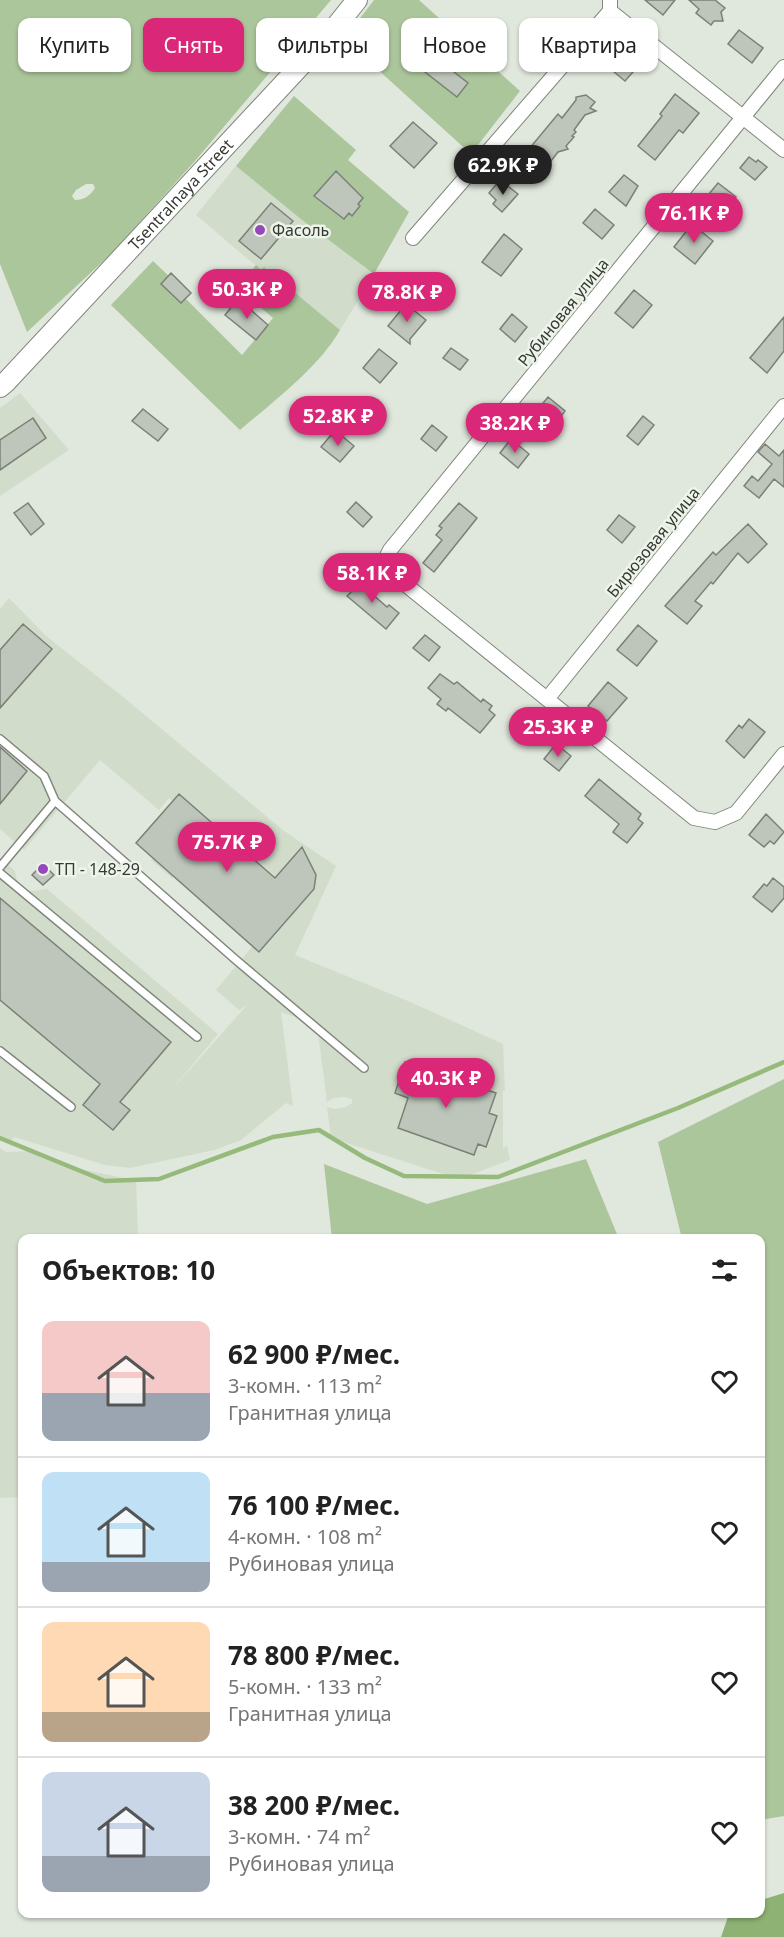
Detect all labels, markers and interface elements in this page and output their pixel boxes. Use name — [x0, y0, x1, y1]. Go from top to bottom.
chip: Купить — [18, 18, 131, 72]
chip: Снять — [143, 18, 244, 72]
chip: Фильтры — [256, 18, 389, 72]
chip: Новое — [401, 18, 507, 72]
chip: Квартира — [519, 18, 658, 72]
street label: Tsentralnaya Street — [123, 134, 238, 255]
pin: 62.9K ₽ — [448, 145, 558, 196]
text: 62.9K ₽ — [468, 151, 538, 178]
pin: 76.1K ₽ — [639, 193, 749, 244]
text: 76.1K ₽ — [659, 199, 729, 226]
place label: Фасоль — [272, 219, 329, 241]
marker: Фасоль — [253, 223, 267, 237]
street label: Рубиновая улица — [513, 253, 613, 371]
pin: 50.3K ₽ — [192, 269, 302, 320]
pin: 78.8K ₽ — [352, 272, 462, 323]
text: 50.3K ₽ — [212, 275, 282, 302]
text: 78.8K ₽ — [372, 278, 442, 305]
pin: 52.8K ₽ — [283, 396, 393, 447]
text: 52.8K ₽ — [303, 402, 373, 429]
pin: 38.2K ₽ — [460, 403, 570, 454]
text: 38.2K ₽ — [480, 409, 550, 436]
street label: Бирюзовая улица — [602, 482, 704, 602]
pin: 58.1K ₽ — [317, 553, 427, 604]
text: 58.1K ₽ — [337, 559, 407, 586]
pin: 25.3K ₽ — [503, 707, 613, 758]
text: 25.3K ₽ — [523, 713, 593, 740]
pin: 75.7K ₽ — [172, 822, 282, 873]
text: 75.7K ₽ — [192, 828, 262, 855]
place label: ТП - 148-29 — [55, 858, 140, 880]
marker: ТП - 148-29 — [36, 862, 50, 876]
pin: 40.3K ₽ — [391, 1058, 501, 1109]
text: 40.3K ₽ — [411, 1064, 481, 1091]
text: Объектов: 10 — [42, 1252, 215, 1288]
icon: filters — [708, 1254, 741, 1287]
text: 62 900 ₽/мес. — [228, 1336, 400, 1372]
icon: home — [90, 1345, 162, 1417]
icon: heart — [708, 1365, 741, 1398]
text: 3-комн. · 113 m² — [228, 1372, 382, 1399]
text: Гранитная улица — [228, 1399, 392, 1426]
text: 76 100 ₽/мес. — [228, 1487, 400, 1523]
icon: home — [90, 1496, 162, 1568]
icon: heart — [708, 1516, 741, 1549]
text: 4-комн. · 108 m² — [228, 1523, 382, 1550]
text: Рубиновая улица — [228, 1550, 395, 1577]
text: 78 800 ₽/мес. — [228, 1637, 400, 1673]
icon: home — [90, 1646, 162, 1718]
icon: heart — [708, 1666, 741, 1699]
text: 5-комн. · 133 m² — [228, 1673, 382, 1700]
text: Гранитная улица — [228, 1700, 392, 1727]
text: 38 200 ₽/мес. — [228, 1787, 400, 1823]
icon: home — [90, 1796, 162, 1868]
icon: heart — [708, 1816, 741, 1849]
text: 3-комн. · 74 m² — [228, 1823, 371, 1850]
text: Рубиновая улица — [228, 1850, 395, 1877]

